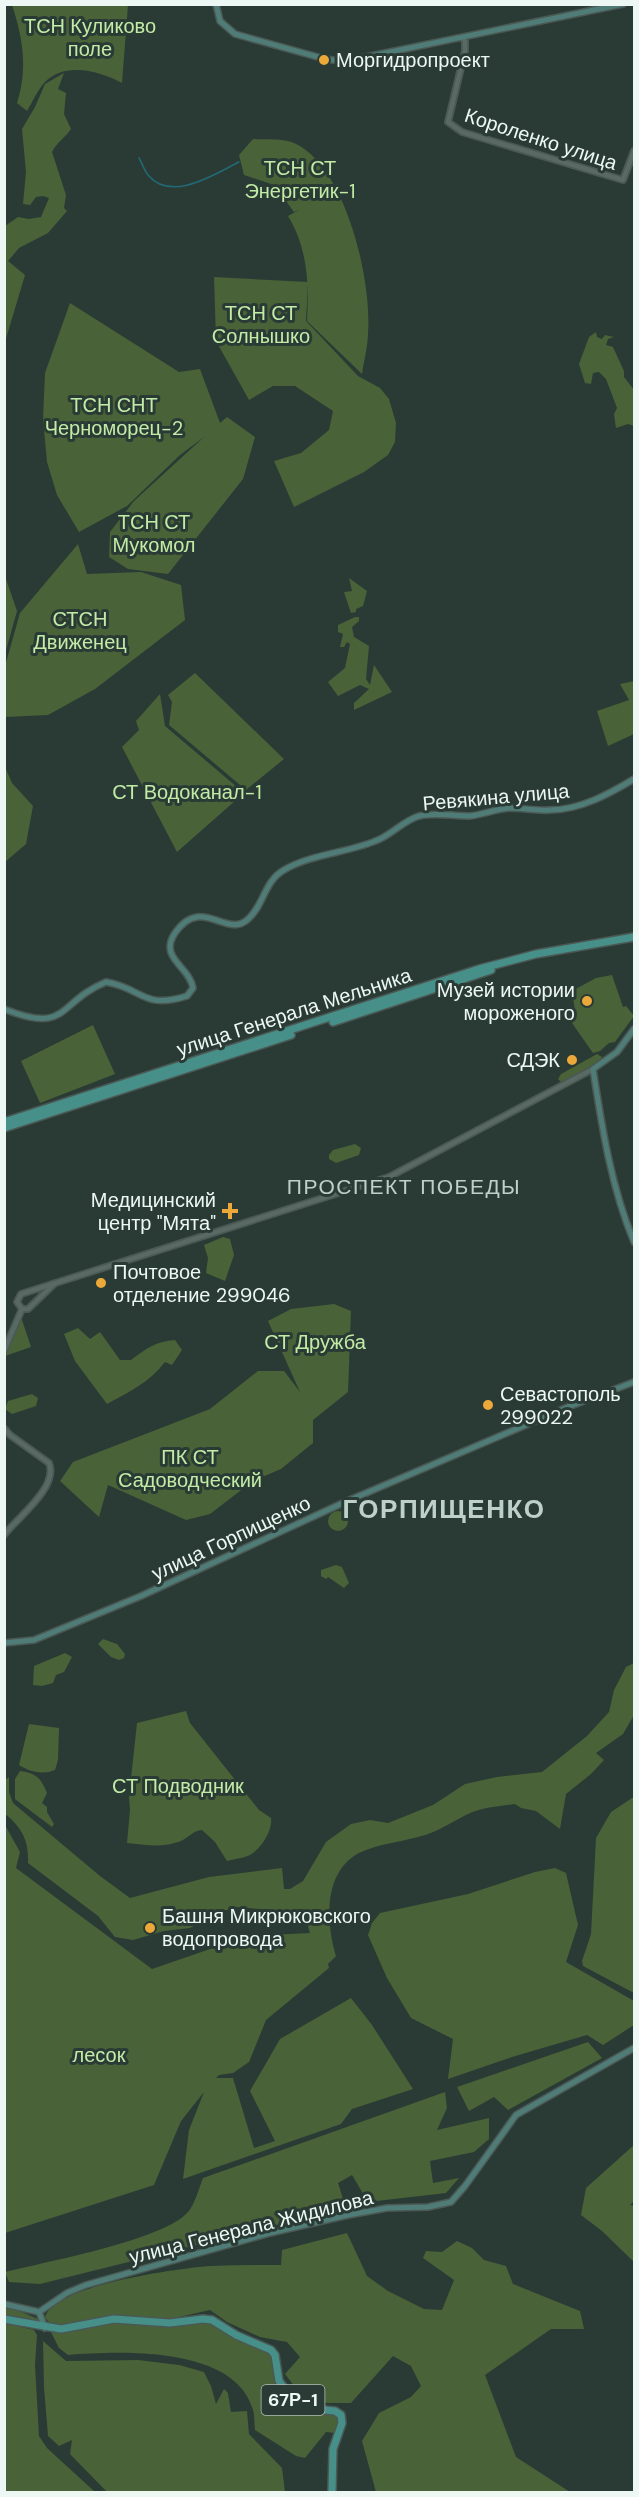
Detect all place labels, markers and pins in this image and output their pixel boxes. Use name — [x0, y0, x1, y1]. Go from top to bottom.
place label: Моргидропроект — [336, 47, 490, 73]
marker: Моргидропроект — [317, 53, 331, 67]
place label: Музей истории мороженого — [437, 977, 575, 1026]
marker: Музей истории мороженого — [580, 994, 594, 1008]
place label: СДЭК — [506, 1047, 560, 1073]
marker: СДЭК — [565, 1053, 579, 1067]
place label: Медицинский центр "Мята" — [91, 1187, 216, 1236]
marker: Медицинский центр "Мята" — [221, 1202, 239, 1220]
place label: Почтовое отделение 299046 — [113, 1259, 291, 1308]
marker: Почтовое отделение 299046 — [94, 1276, 108, 1290]
place label: Севастополь 299022 — [500, 1381, 621, 1430]
marker: Севастополь 299022 — [481, 1398, 495, 1412]
place label: Башня Микрюковского водопровода — [162, 1903, 371, 1952]
marker: Башня Микрюковского водопровода — [143, 1921, 157, 1935]

